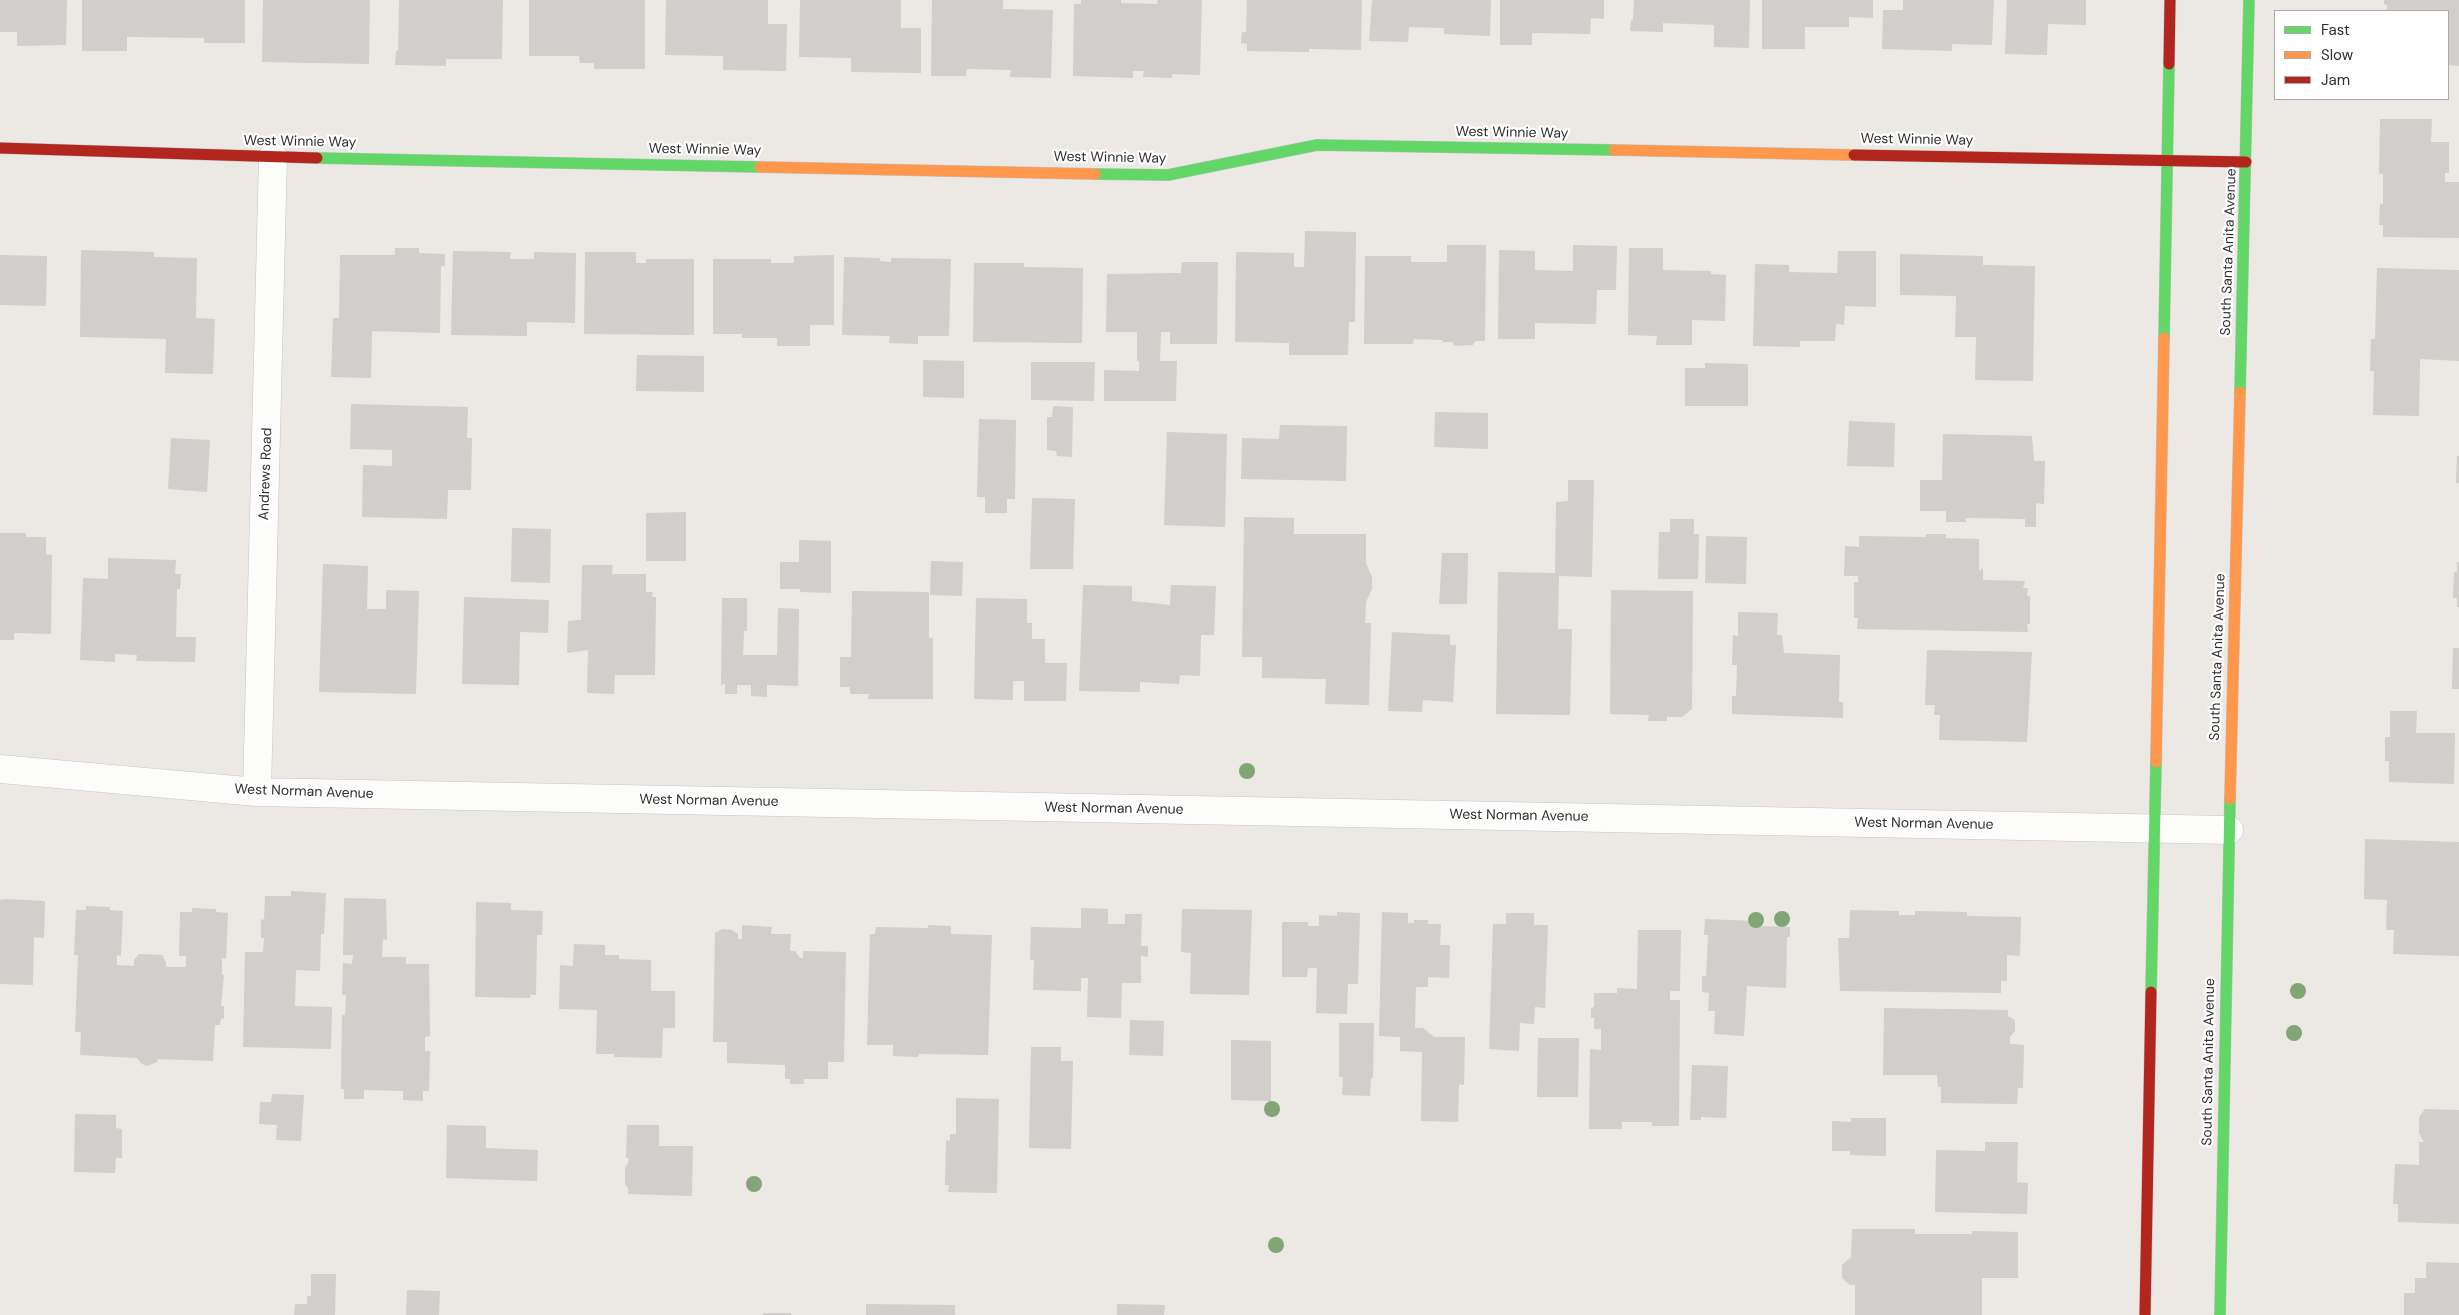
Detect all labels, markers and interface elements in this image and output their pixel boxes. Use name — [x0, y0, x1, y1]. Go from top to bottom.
legend — [2274, 10, 2449, 100]
text: Fast — [2321, 20, 2350, 40]
text: Slow — [2321, 45, 2353, 65]
text: Jam — [2321, 70, 2350, 90]
street label: West Winnie Way — [1455, 124, 1569, 142]
street label: West Winnie Way — [1860, 131, 1974, 149]
street label: West Winnie Way — [243, 133, 357, 151]
street label: West Winnie Way — [648, 141, 762, 159]
street label: West Winnie Way — [1053, 149, 1167, 167]
street label: South Santa Anita Avenue — [2218, 168, 2240, 336]
street label: Andrews Road — [256, 427, 276, 521]
street label: South Santa Anita Avenue — [2207, 573, 2229, 741]
street label: West Norman Avenue — [234, 781, 374, 803]
street label: West Norman Avenue — [639, 791, 779, 811]
street label: West Norman Avenue — [1044, 799, 1184, 819]
street label: West Norman Avenue — [1449, 806, 1589, 826]
street label: West Norman Avenue — [1854, 814, 1994, 834]
street label: South Santa Anita Avenue — [2199, 978, 2219, 1146]

